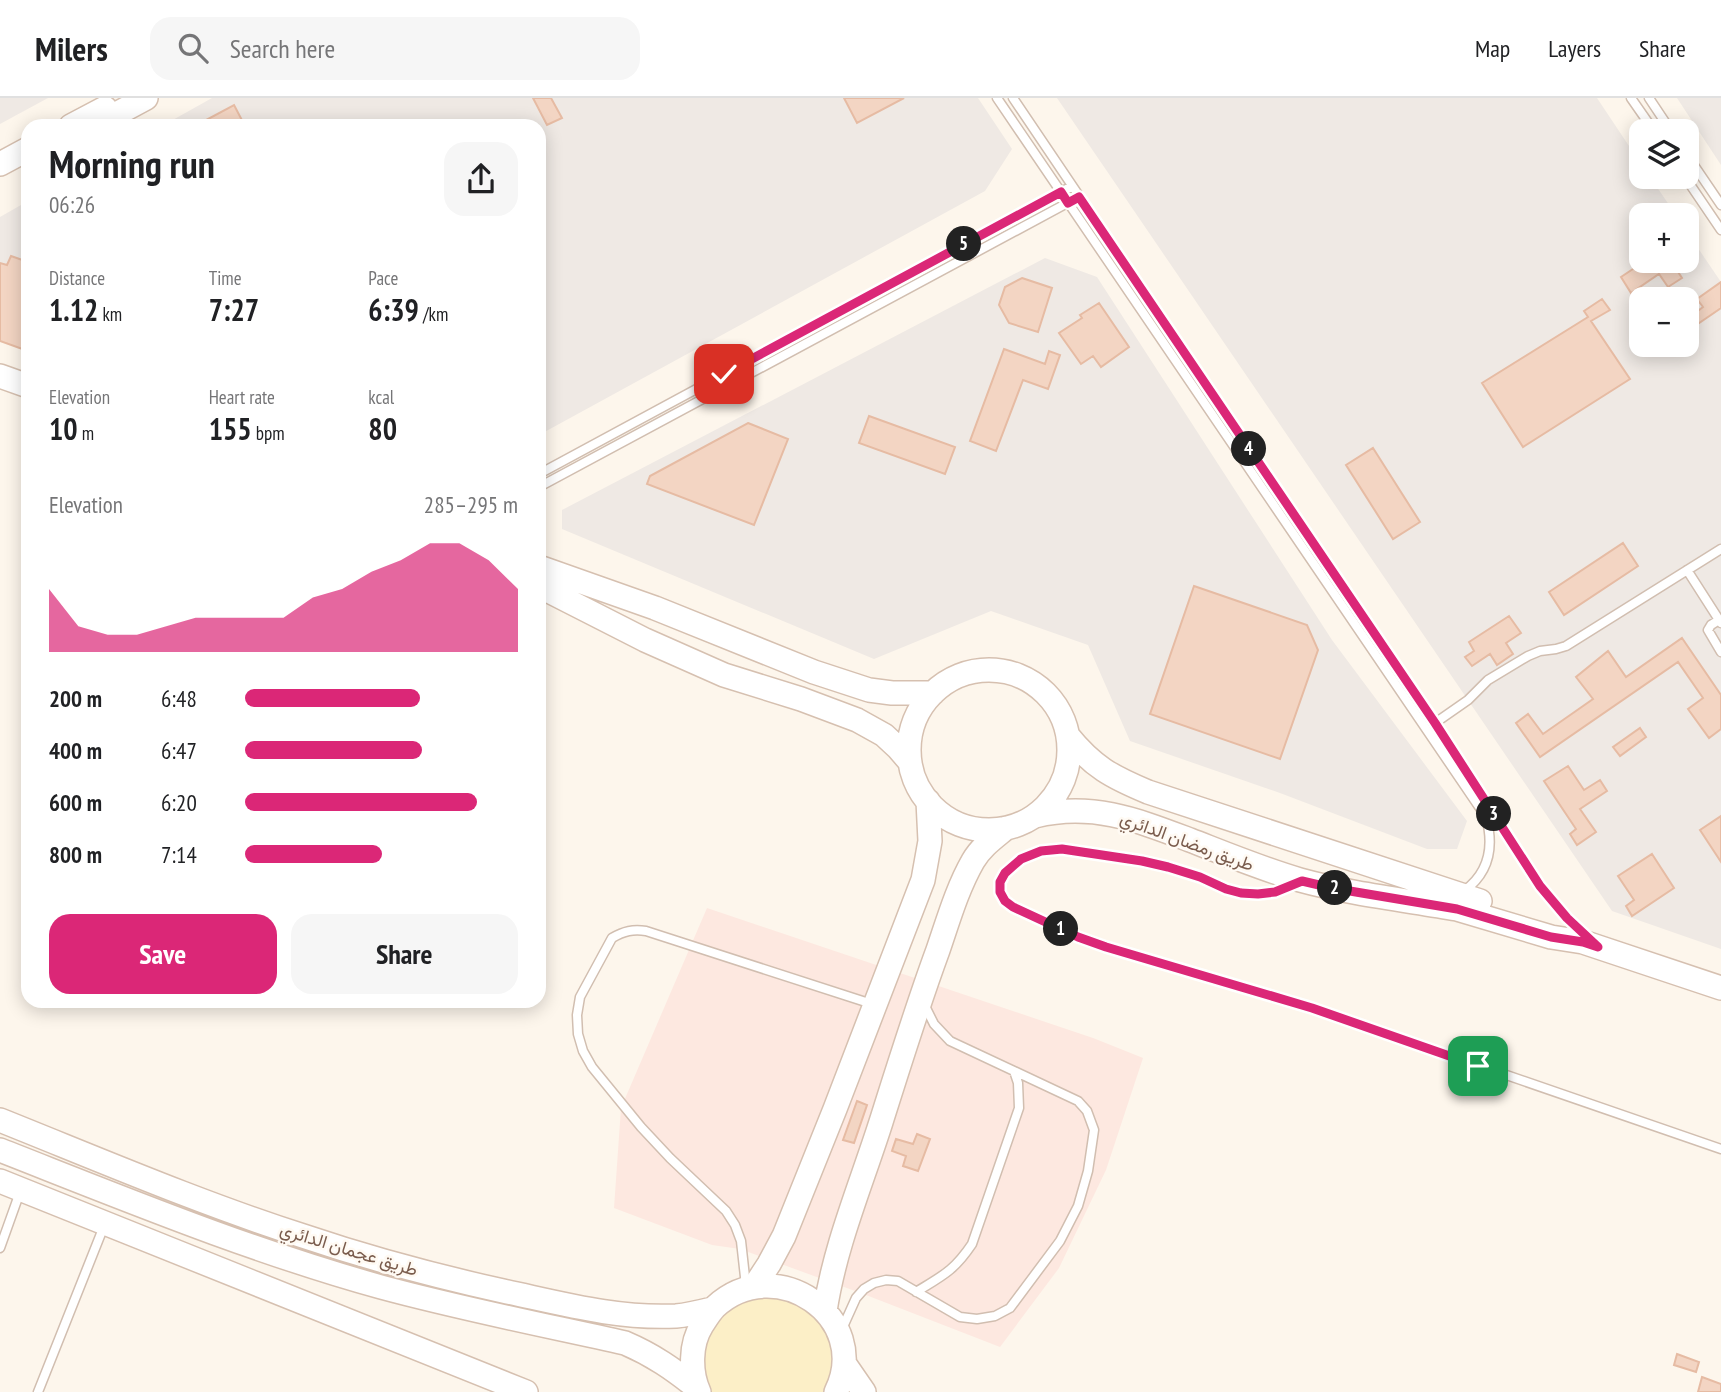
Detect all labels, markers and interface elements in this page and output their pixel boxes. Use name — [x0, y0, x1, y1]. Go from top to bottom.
search box — [150, 17, 640, 80]
text: Milers — [35, 27, 108, 70]
icon: search — [174, 29, 212, 67]
text: Search here — [230, 32, 335, 65]
text: Map — [1475, 33, 1510, 64]
text: Layers — [1548, 33, 1601, 64]
text: Share — [1639, 33, 1686, 64]
map controls — [1629, 119, 1699, 357]
button: layers — [1629, 119, 1699, 189]
text: Morning run — [49, 139, 215, 188]
button: share — [444, 142, 518, 216]
text: 06:26 — [49, 190, 95, 219]
button: + — [1629, 203, 1699, 273]
pin: 5 — [946, 226, 982, 262]
text: 5 — [959, 231, 968, 255]
text: Distance — [49, 266, 105, 290]
text: Time — [209, 266, 242, 290]
text: Pace — [368, 266, 398, 290]
button: − — [1629, 287, 1699, 357]
text: 1.12 — [49, 290, 98, 329]
text: 7:27 — [209, 290, 259, 329]
text: 6:39 — [368, 290, 419, 329]
text: km — [98, 302, 122, 326]
text: /km — [419, 302, 448, 326]
pin — [694, 344, 754, 404]
icon: check — [705, 355, 743, 393]
text: Elevation — [49, 385, 110, 409]
text: Heart rate — [209, 385, 275, 409]
text: kcal — [368, 385, 394, 409]
text: 10 — [49, 409, 78, 448]
text: 155 — [209, 409, 252, 448]
text: 80 — [368, 409, 397, 448]
text: m — [78, 421, 94, 445]
text: bpm — [252, 421, 285, 445]
pin: 4 — [1232, 432, 1266, 466]
text: 4 — [1244, 436, 1253, 460]
text: Elevation — [49, 490, 123, 519]
text: 285–295 m — [424, 490, 518, 519]
text: 200 m — [49, 684, 102, 713]
text: 6:48 — [161, 684, 197, 713]
text: 400 m — [49, 736, 102, 765]
text: 6:47 — [161, 736, 197, 765]
text: 600 m — [49, 788, 102, 817]
text: 6:20 — [161, 788, 197, 817]
pin: 3 — [1476, 796, 1512, 832]
text: 3 — [1489, 801, 1498, 825]
street label: طريق رمضان الدائري — [1116, 806, 1257, 880]
text: 800 m — [49, 840, 102, 869]
text: 7:14 — [161, 840, 197, 869]
pin: 2 — [1318, 870, 1352, 906]
text: 2 — [1330, 875, 1339, 899]
pin: 1 — [1044, 912, 1078, 946]
button: Save — [49, 914, 277, 994]
button: Share — [291, 914, 518, 994]
text: 1 — [1056, 916, 1065, 940]
pin — [1448, 1036, 1508, 1096]
icon: arrive — [1459, 1047, 1497, 1085]
street label: طريق عجمان الدائري — [276, 1217, 421, 1285]

